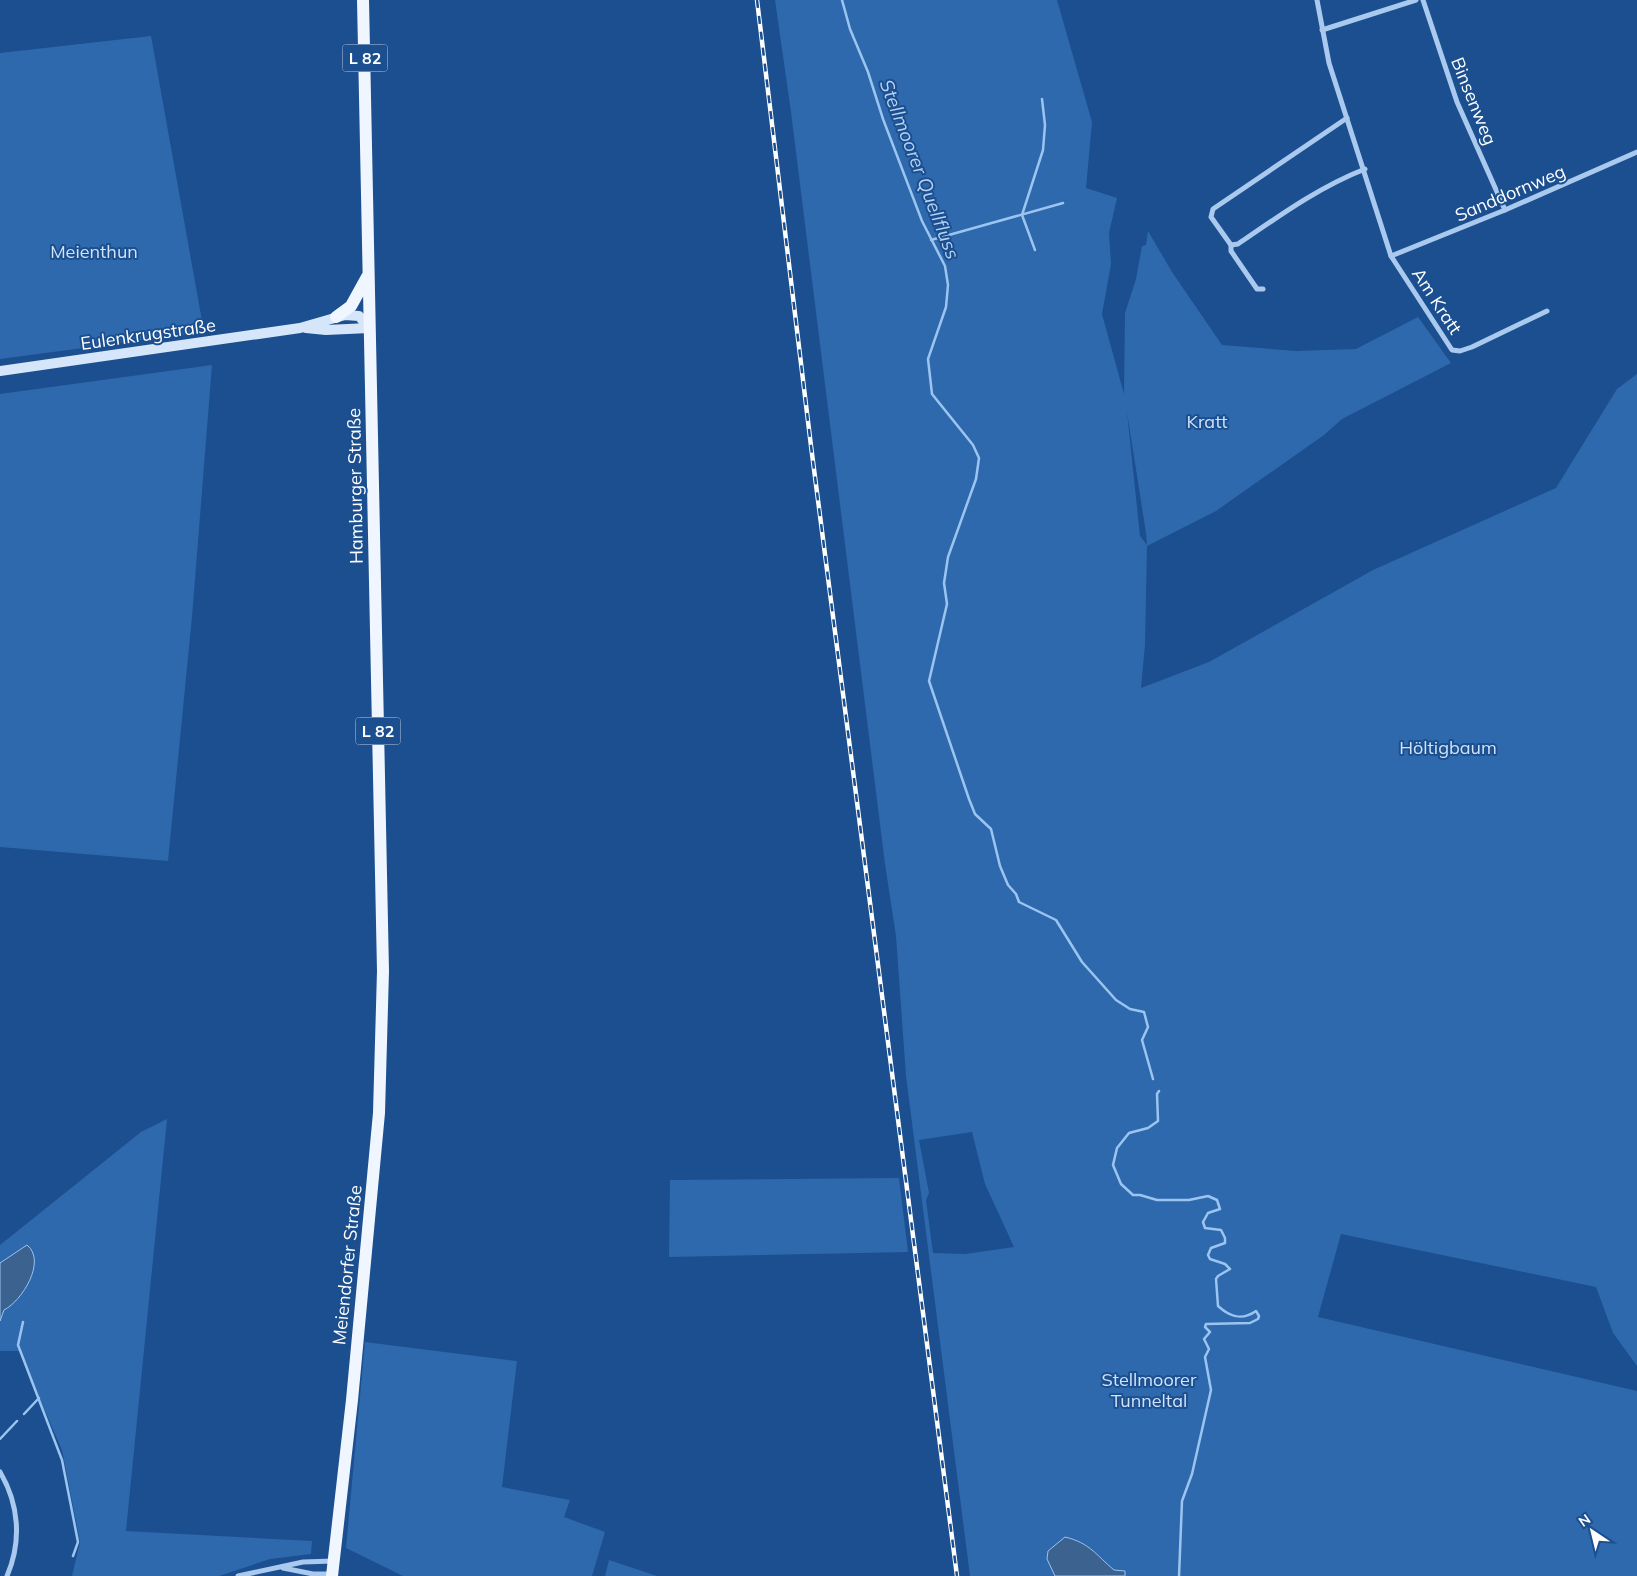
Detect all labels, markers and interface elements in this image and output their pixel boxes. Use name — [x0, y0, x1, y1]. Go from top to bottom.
road number: L 82 — [342, 44, 388, 72]
street label: Binsenweg — [1446, 54, 1502, 148]
water label: Stellmoorer Quellfluss — [875, 76, 965, 262]
street label: Sanddornweg — [1451, 159, 1569, 227]
park label: Meienthun — [50, 240, 138, 263]
street label: Am Kratt — [1407, 263, 1467, 339]
street label: Eulenkrugstraße — [79, 313, 217, 355]
street label: Hamburger Straße — [342, 408, 368, 564]
park label: Kratt — [1186, 410, 1228, 433]
road number: L 82 — [356, 718, 400, 744]
park label: Höltigbaum — [1399, 736, 1497, 759]
street label: Meiendorfer Straße — [327, 1184, 367, 1346]
park label: Stellmoorer Tunneltal — [1102, 1368, 1197, 1412]
north arrow — [1567, 1506, 1617, 1556]
text: N — [1575, 1510, 1594, 1531]

